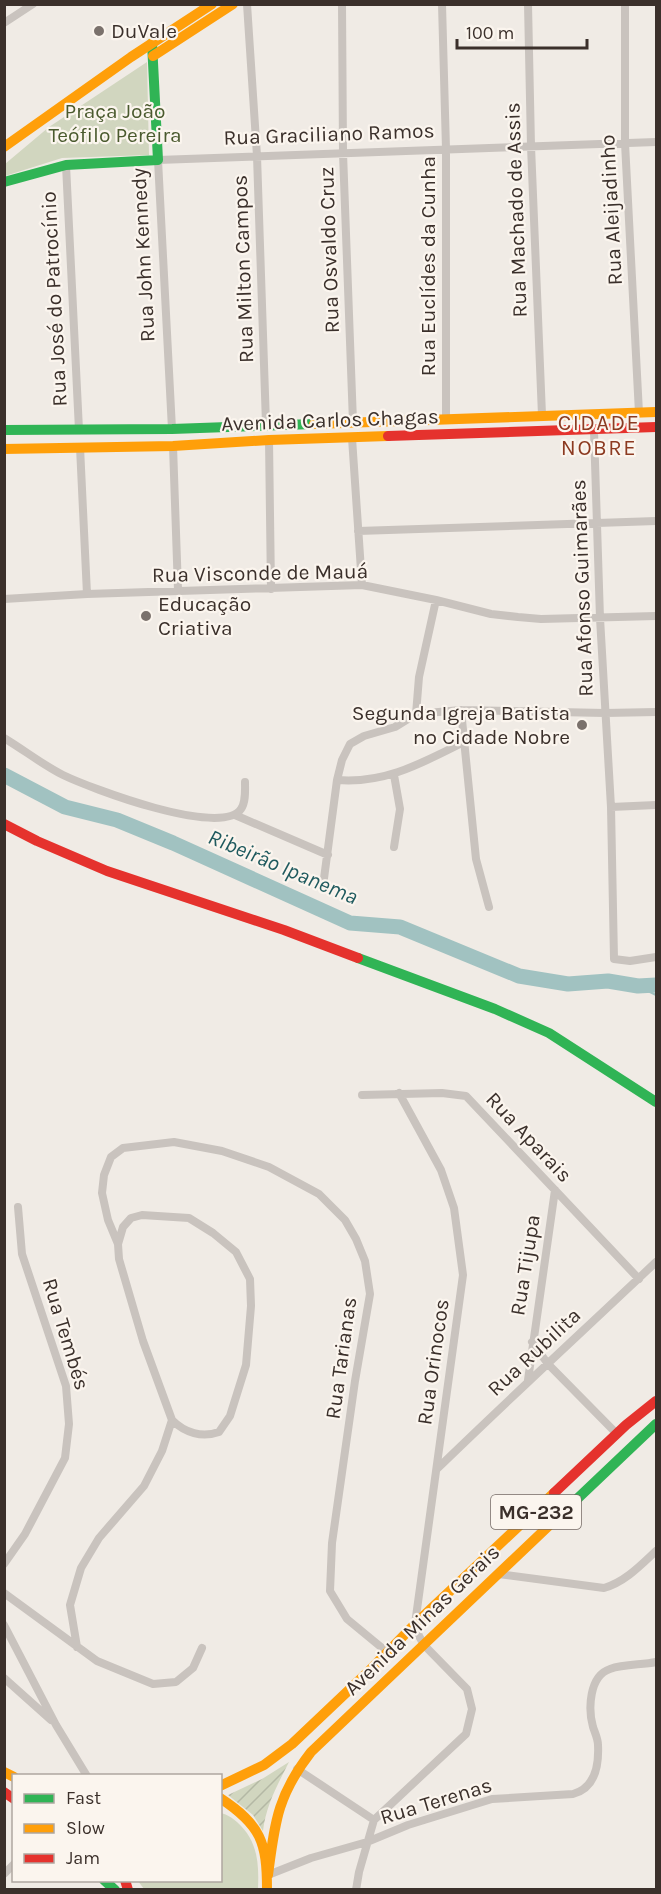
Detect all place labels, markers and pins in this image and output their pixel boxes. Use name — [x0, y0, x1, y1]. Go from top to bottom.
place label: DuVale — [111, 19, 177, 43]
marker: DuVale — [92, 24, 106, 38]
place label: Educação Criativa — [158, 592, 251, 640]
marker: Educação Criativa — [139, 609, 153, 623]
place label: Segunda Igreja Batista no Cidade Nobre — [352, 701, 570, 749]
marker: Segunda Igreja Batista no Cidade Nobre — [575, 718, 589, 732]

